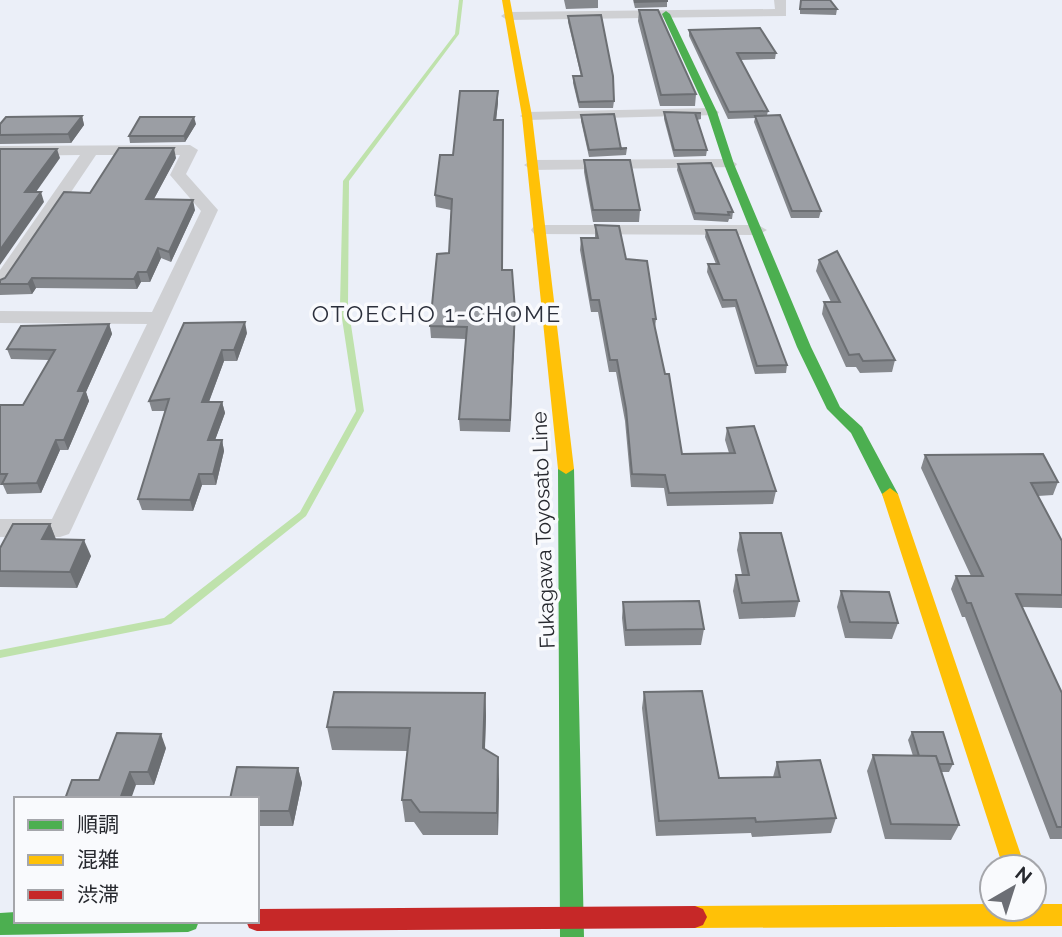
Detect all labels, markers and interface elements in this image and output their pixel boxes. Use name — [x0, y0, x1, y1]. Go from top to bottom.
district label: OTOECHO 1-CHOME — [312, 300, 562, 327]
street label: Fukagawa Toyosato Line — [526, 411, 560, 649]
legend — [14, 797, 259, 923]
text: 順調 — [77, 812, 119, 837]
text: 混雑 — [77, 847, 119, 872]
north arrow — [978, 853, 1048, 923]
text: N — [1011, 862, 1036, 888]
text: 渋滞 — [77, 882, 119, 907]

